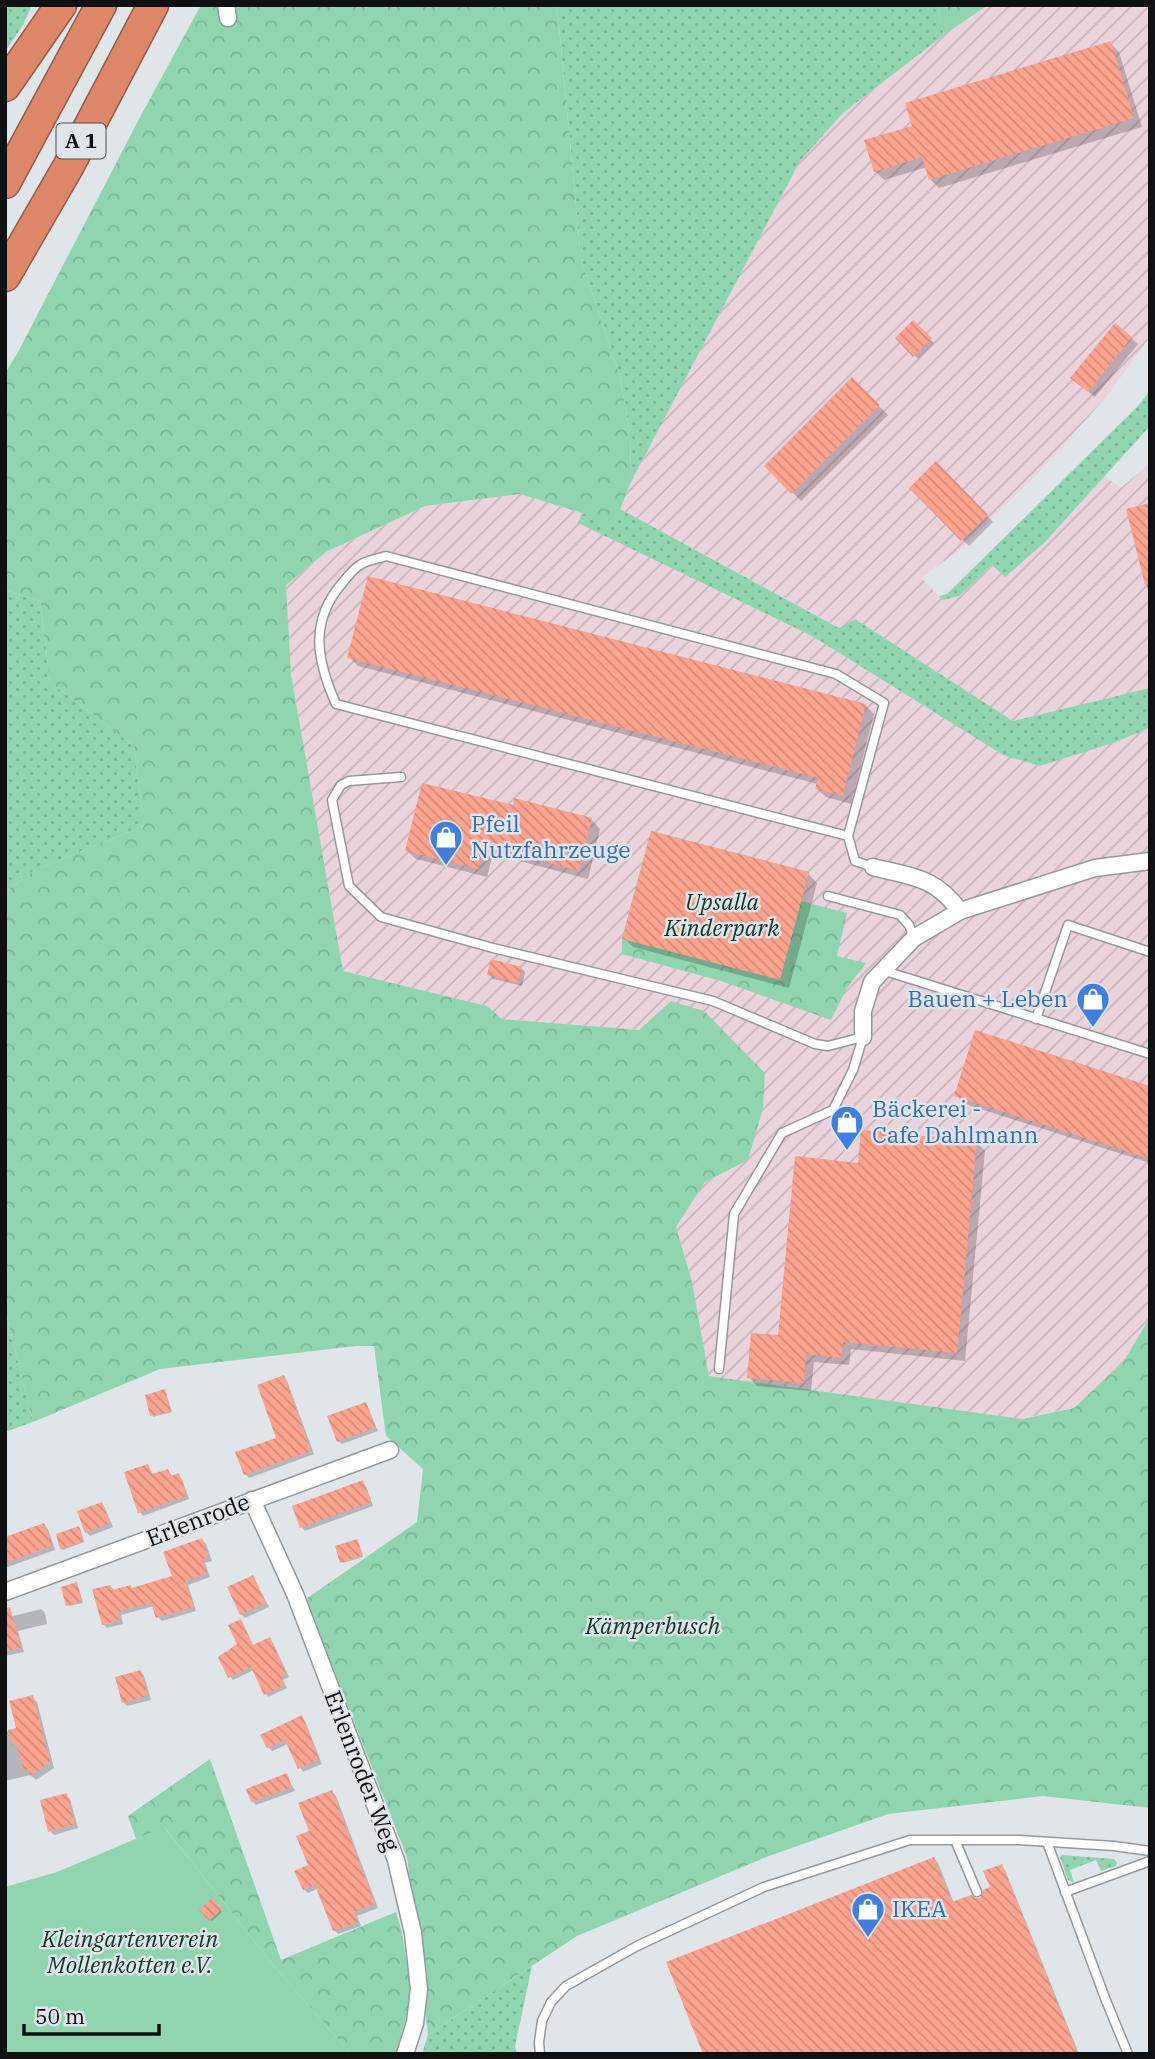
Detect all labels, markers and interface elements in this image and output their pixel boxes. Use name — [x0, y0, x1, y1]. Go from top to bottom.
road number: A 1 — [56, 124, 106, 158]
place label: Pfeil Nutzfahrzeuge — [471, 808, 631, 864]
shop icon: Pfeil Nutzfahrzeuge — [427, 818, 465, 867]
park label: Upsalla Kinderpark — [664, 886, 780, 942]
shop icon: Bauen + Leben — [1074, 980, 1112, 1029]
place label: Bauen + Leben — [907, 983, 1068, 1013]
place label: Bäckerei - Cafe Dahlmann — [872, 1093, 1038, 1149]
shop icon: Bäckerei - Cafe Dahlmann — [828, 1103, 866, 1152]
street label: Erlenrode — [142, 1486, 254, 1553]
park label: Kämperbusch — [585, 1610, 721, 1640]
street label: Erlenroder Weg — [318, 1686, 408, 1856]
shop icon: IKEA — [849, 1890, 887, 1939]
place label: IKEA — [892, 1893, 947, 1923]
park label: Kleingartenverein Mollenkotten e.V. — [41, 1923, 218, 1979]
scale bar — [24, 1993, 159, 2037]
text: 50 m — [35, 2002, 85, 2030]

